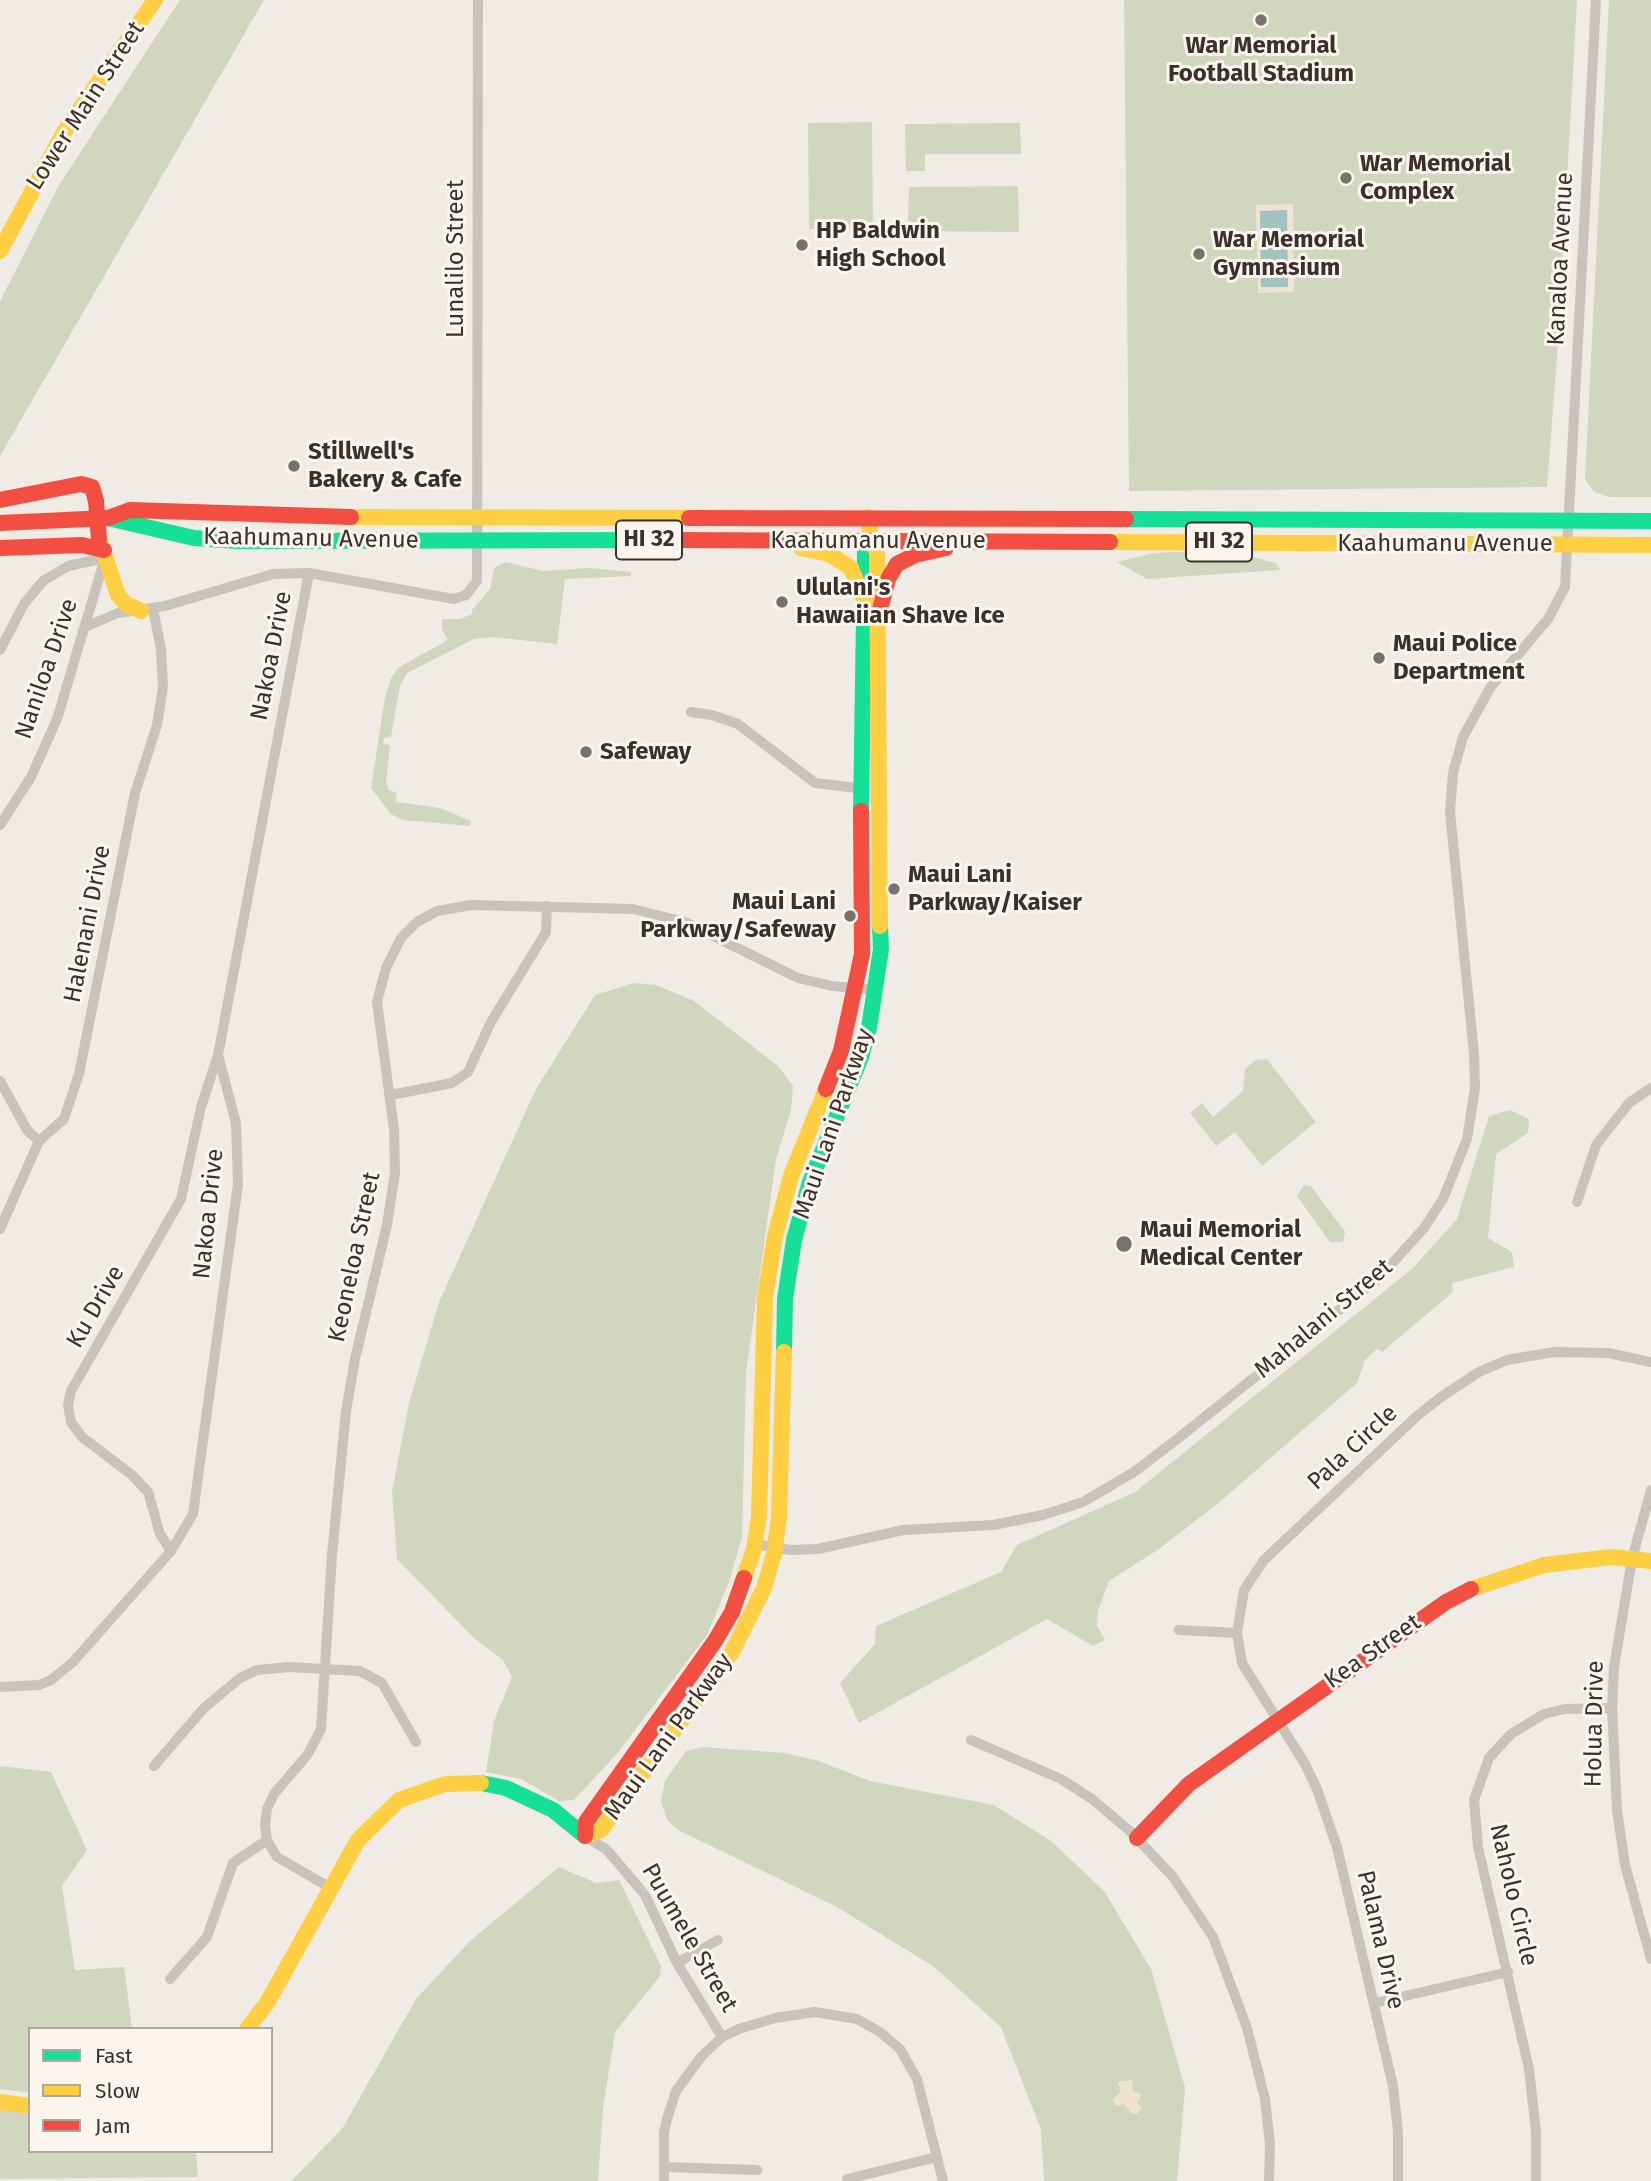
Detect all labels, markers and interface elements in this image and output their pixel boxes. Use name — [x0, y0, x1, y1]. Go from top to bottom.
marker: War Memorial Football Stadium — [1253, 12, 1269, 28]
street label: Lower Main Street — [21, 16, 151, 196]
place label: War Memorial Football Stadium — [1168, 32, 1354, 88]
place label: War Memorial Complex — [1360, 150, 1511, 206]
marker: War Memorial Complex — [1338, 170, 1354, 186]
street label: Kanaloa Avenue — [1542, 172, 1580, 346]
street label: Lunalilo Street — [442, 180, 470, 338]
place label: HP Baldwin High School — [816, 217, 946, 273]
place label: War Memorial Gymnasium — [1213, 226, 1364, 282]
marker: HP Baldwin High School — [794, 237, 810, 253]
marker: War Memorial Gymnasium — [1191, 246, 1207, 262]
place label: Stillwell's Bakery & Cafe — [308, 438, 462, 494]
marker: Stillwell's Bakery & Cafe — [286, 458, 302, 474]
road number: HI 32 — [616, 520, 682, 560]
road number: HI 32 — [1186, 522, 1252, 562]
street label: Kaahumanu Avenue — [203, 523, 419, 555]
street label: Kaahumanu Avenue — [770, 527, 986, 555]
street label: Kaahumanu Avenue — [1337, 530, 1553, 558]
place label: Ululani's Hawaiian Shave Ice — [796, 574, 1005, 630]
street label: Nakoa Drive — [245, 589, 299, 723]
marker: Ululani's Hawaiian Shave Ice — [774, 594, 790, 610]
street label: Naniloa Drive — [10, 595, 84, 743]
place label: Maui Police Department — [1393, 630, 1525, 686]
marker: Maui Police Department — [1371, 650, 1387, 666]
place label: Safeway — [600, 738, 691, 766]
marker: Safeway — [578, 744, 594, 760]
street label: Halenani Drive — [59, 843, 117, 1005]
place label: Maui Lani Parkway/Kaiser — [908, 861, 1082, 917]
marker: Maui Lani Parkway/Kaiser — [886, 881, 902, 897]
place label: Maui Lani Parkway/Safeway — [640, 888, 836, 944]
marker: Maui Lani Parkway/Safeway — [842, 908, 858, 924]
street label: Maui Lani Parkway — [788, 1025, 880, 1223]
street label: Nakoa Drive — [188, 1147, 230, 1281]
street label: Keoneloa Street — [323, 1169, 387, 1345]
place label: Maui Memorial Medical Center — [1140, 1216, 1302, 1272]
marker: Maui Memorial Medical Center — [1114, 1234, 1134, 1254]
street label: Mahalani Street — [1249, 1253, 1399, 1385]
street label: Ku Drive — [61, 1261, 131, 1353]
street label: Pala Circle — [1302, 1399, 1404, 1497]
street label: Kea Street — [1319, 1608, 1427, 1696]
street label: Maui Lani Parkway — [599, 1648, 739, 1826]
street label: Holua Drive — [1579, 1660, 1611, 1788]
street label: Naholo Circle — [1483, 1821, 1543, 1969]
street label: Puumele Street — [635, 1859, 743, 2017]
street label: Palama Drive — [1350, 1868, 1410, 2012]
legend — [28, 2027, 273, 2153]
text: Fast — [95, 2043, 133, 2069]
text: Slow — [95, 2078, 140, 2104]
text: Jam — [95, 2113, 131, 2139]

